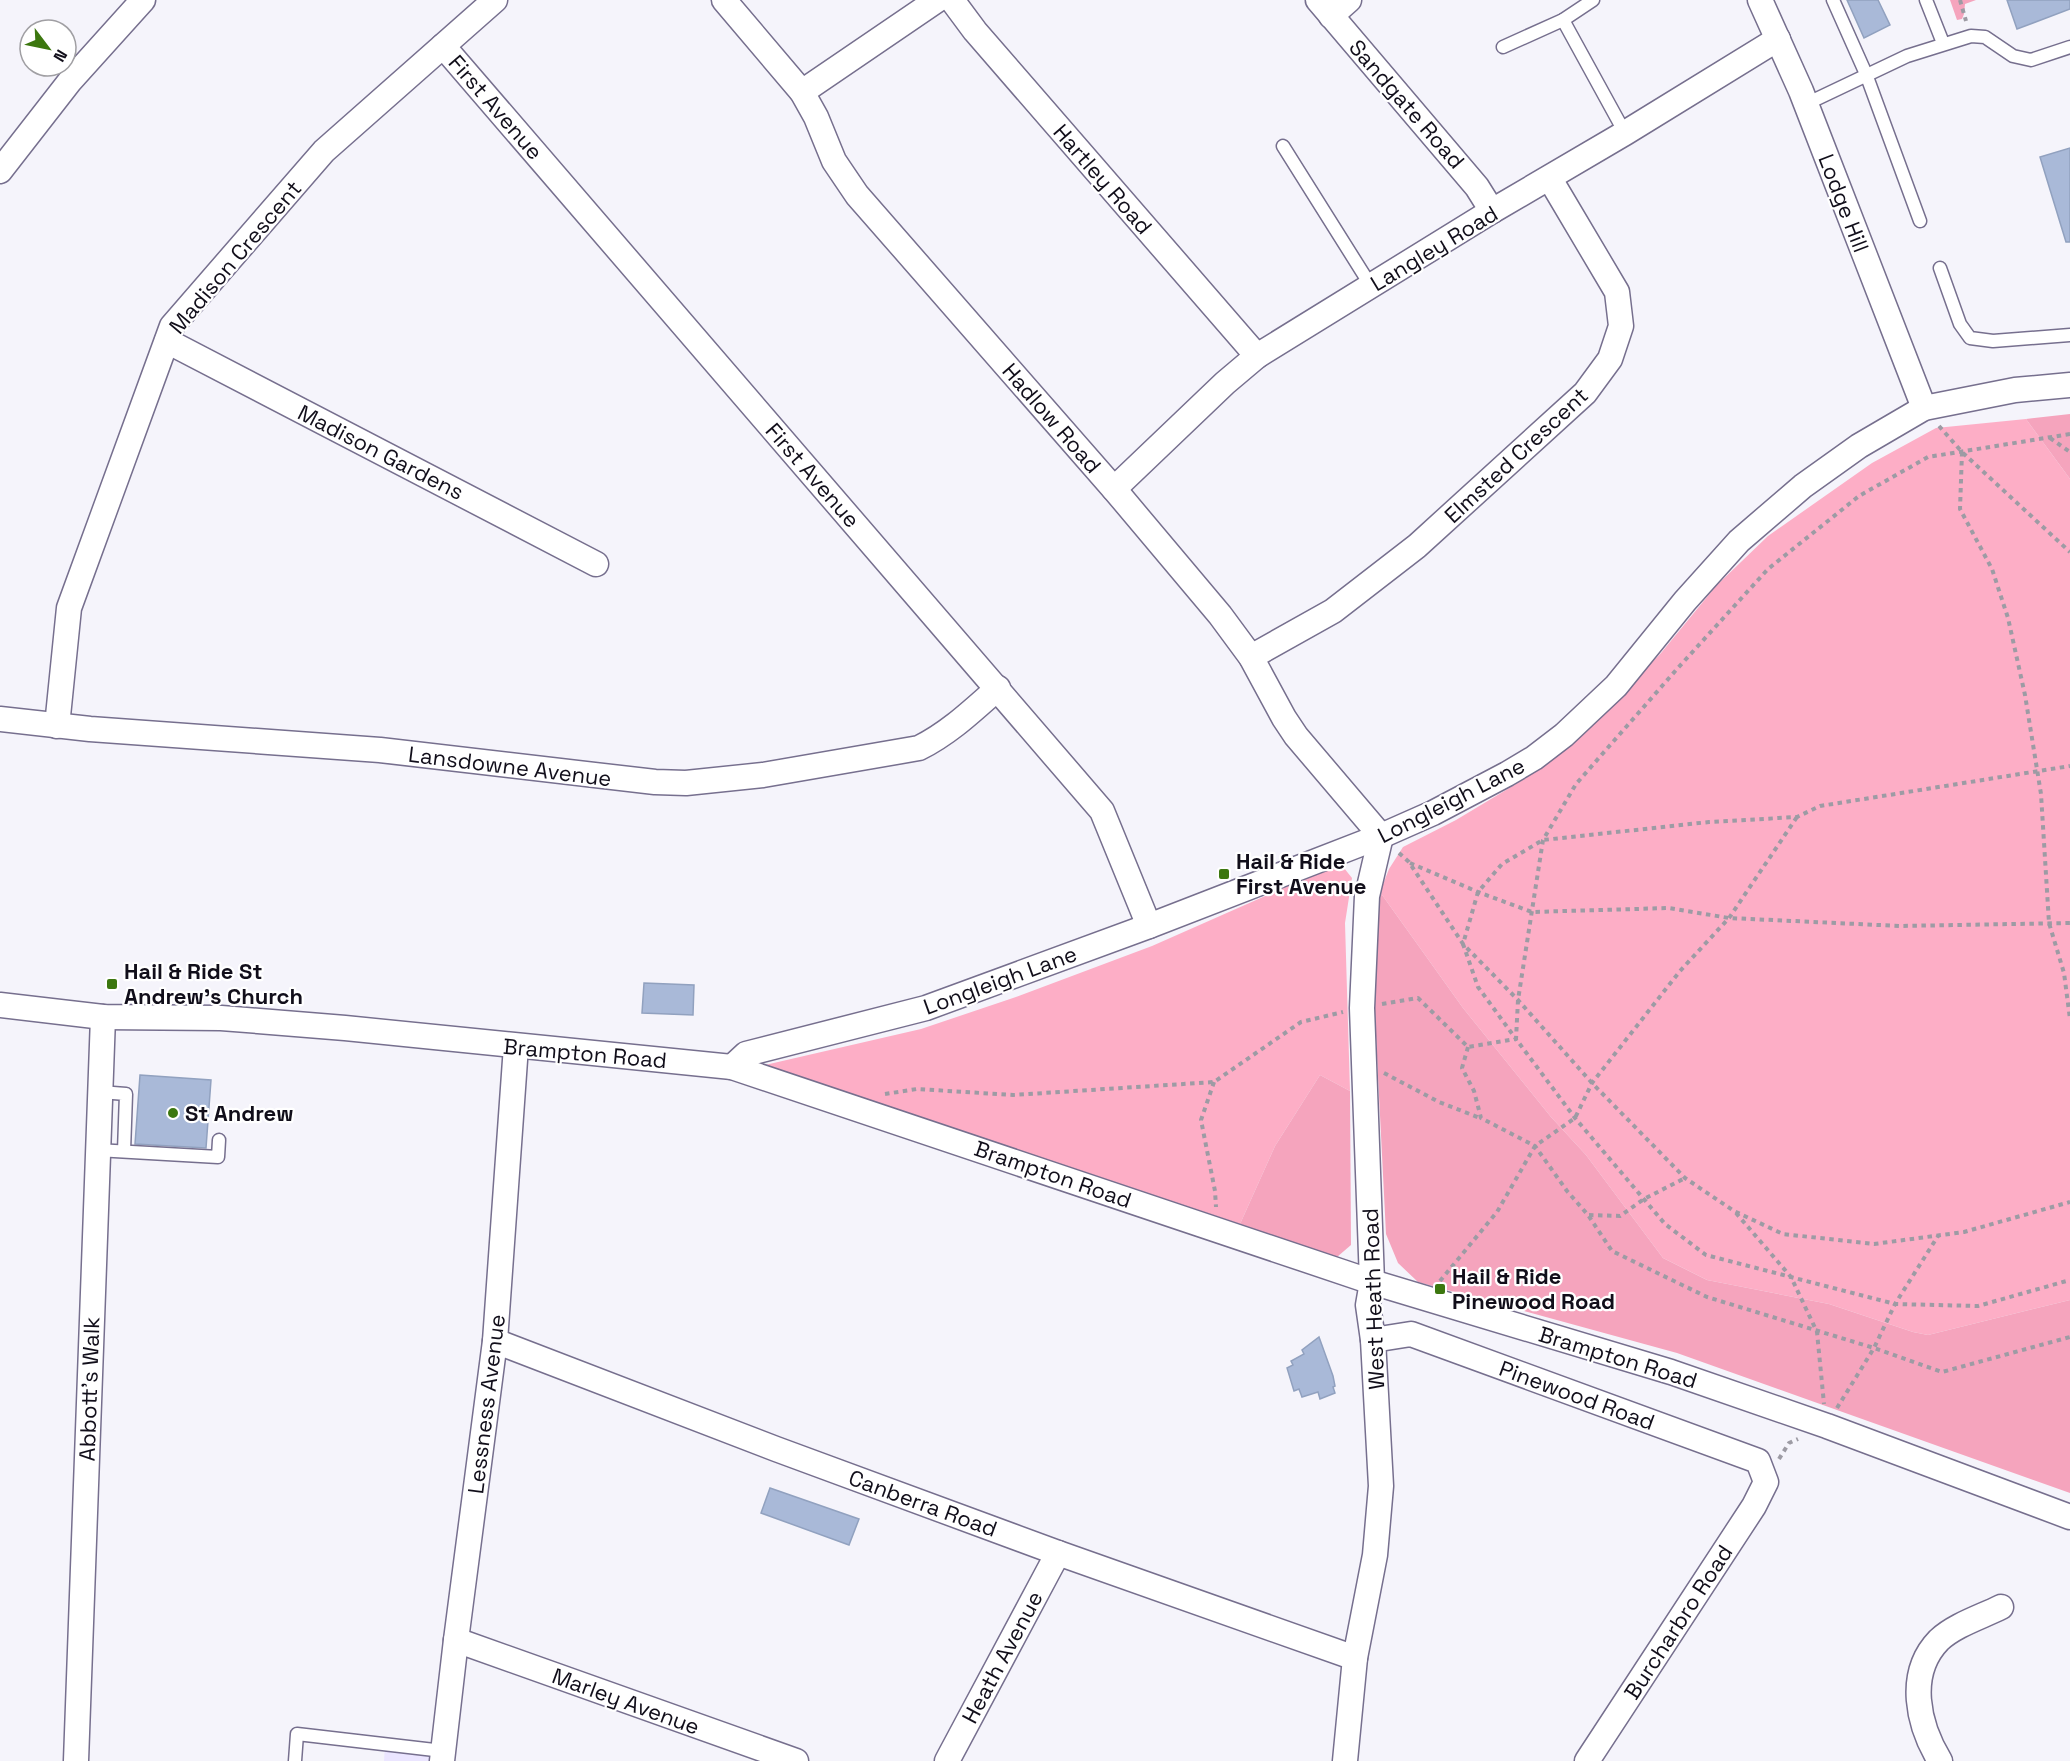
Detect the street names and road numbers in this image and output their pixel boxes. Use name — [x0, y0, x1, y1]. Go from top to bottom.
street label: Sandgate Road — [1343, 34, 1471, 174]
street label: First Avenue — [443, 49, 549, 165]
street label: Hartley Road — [1047, 118, 1159, 240]
street label: Lodge Hill — [1812, 150, 1876, 256]
street label: Madison Crescent — [163, 175, 307, 339]
street label: Langley Road — [1365, 199, 1503, 297]
street label: Hadlow Road — [996, 357, 1108, 479]
street label: Elmsted Crescent — [1438, 381, 1594, 529]
street label: Madison Gardens — [293, 398, 469, 506]
street label: First Avenue — [760, 417, 866, 533]
street label: Lansdowne Avenue — [407, 740, 613, 792]
street label: Longleigh Lane — [1373, 751, 1529, 849]
street label: Longleigh Lane — [919, 939, 1081, 1021]
street label: Brampton Road — [502, 1032, 668, 1074]
street label: Brampton Road — [971, 1134, 1135, 1214]
street label: West Heath Road — [1356, 1208, 1390, 1390]
street label: Lessness Avenue — [461, 1313, 511, 1495]
street label: Abbott's Walk — [72, 1316, 106, 1462]
street label: Brampton Road — [1535, 1320, 1701, 1394]
street label: Pinewood Road — [1495, 1354, 1659, 1436]
street label: Canberra Road — [845, 1463, 1001, 1543]
street label: Burcharbro Road — [1618, 1539, 1738, 1705]
street label: Heath Avenue — [955, 1586, 1049, 1728]
street label: Marley Avenue — [548, 1661, 704, 1741]

